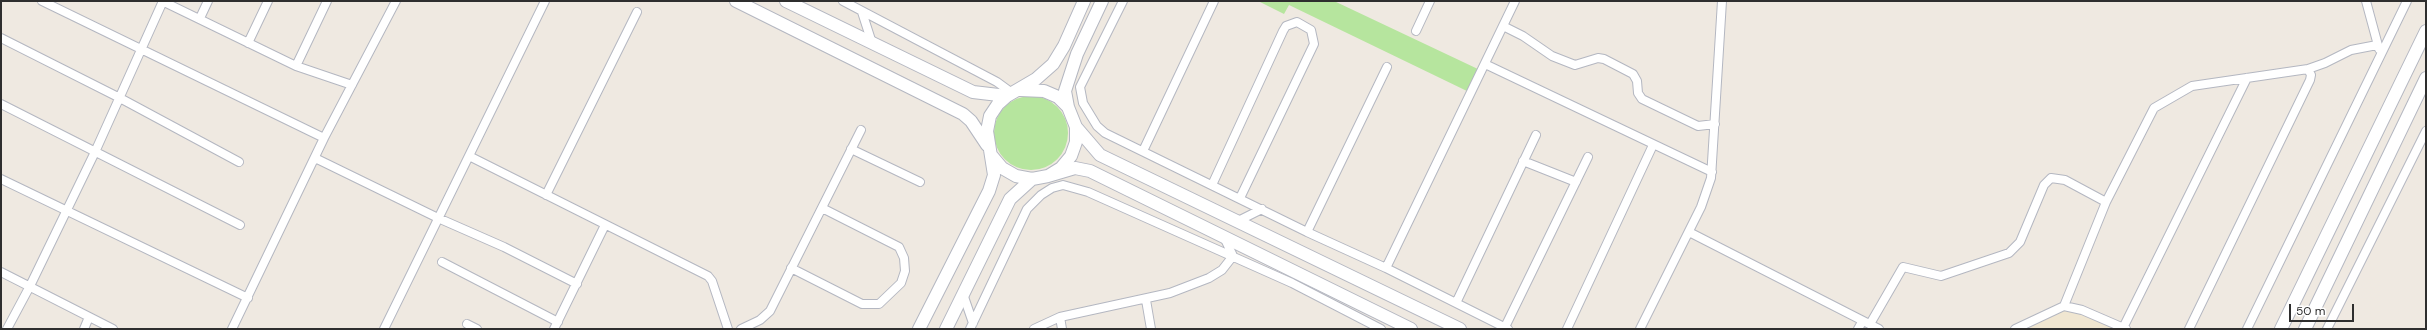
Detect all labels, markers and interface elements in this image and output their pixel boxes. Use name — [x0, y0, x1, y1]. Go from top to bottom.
scale bar — [2291, 296, 2356, 322]
text: 50 m — [2296, 303, 2325, 319]

